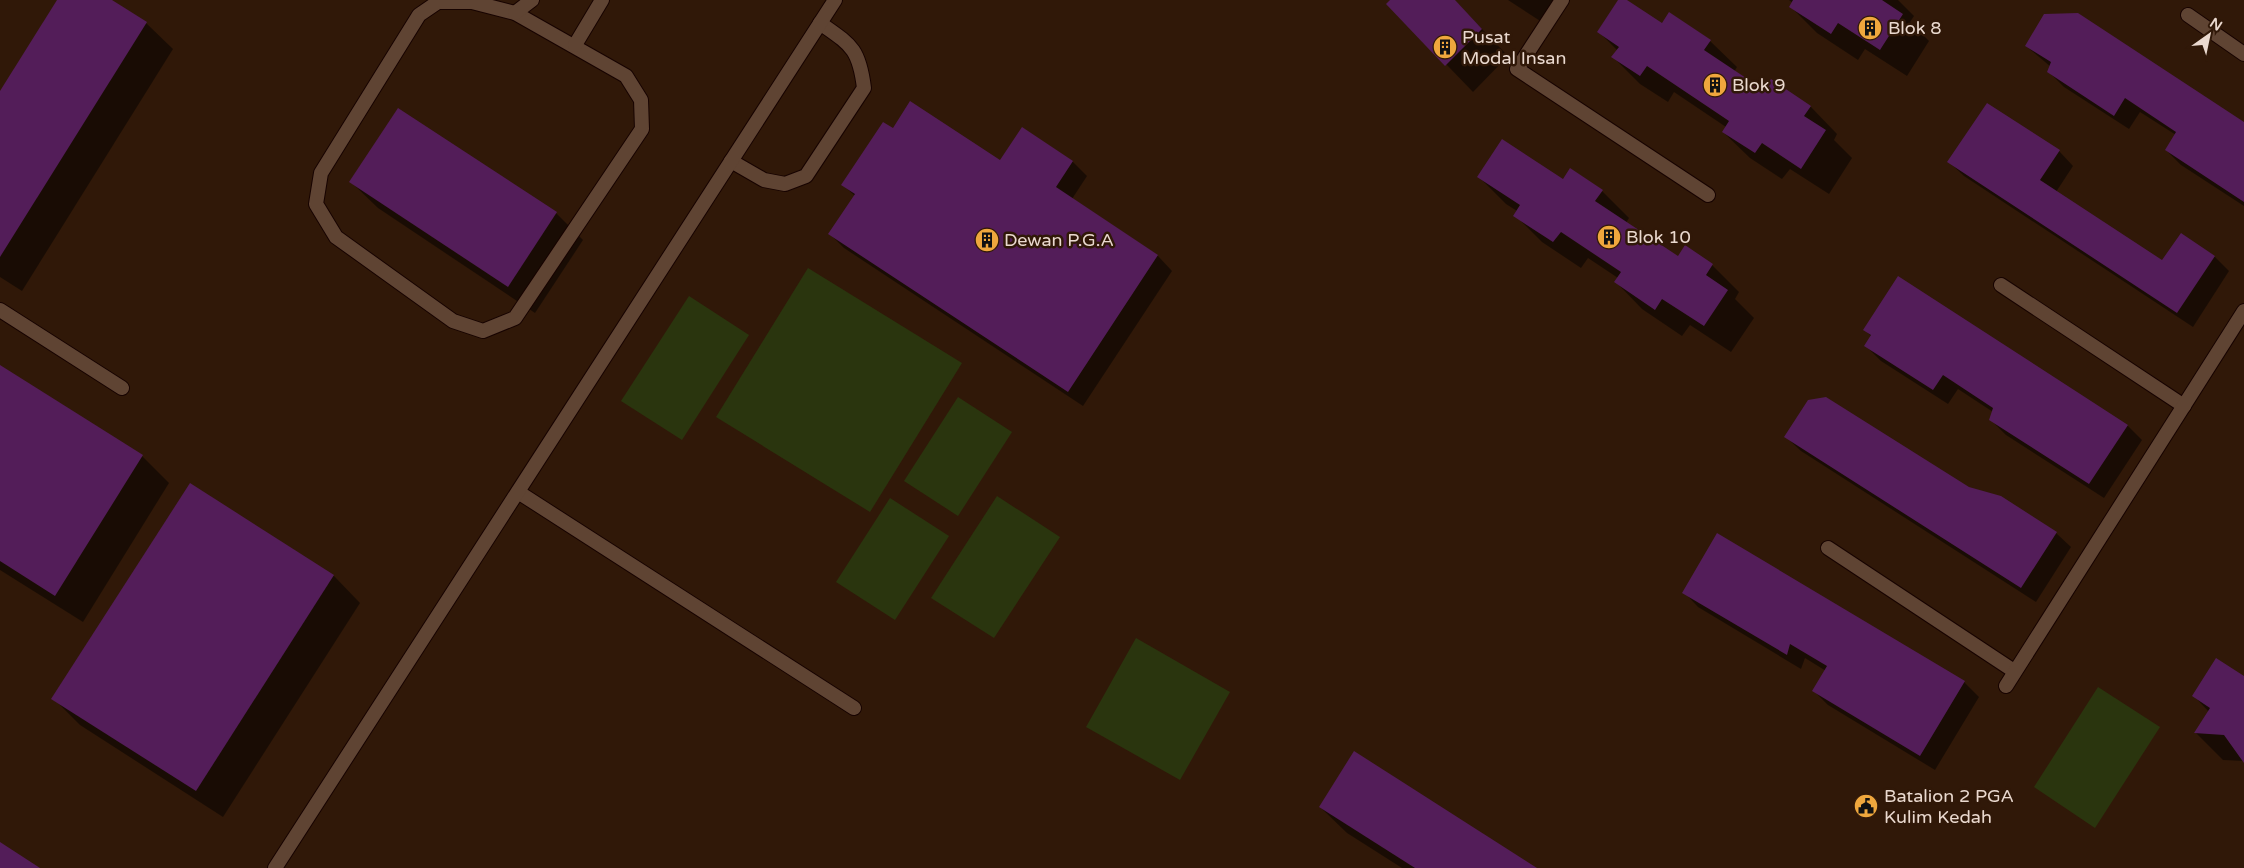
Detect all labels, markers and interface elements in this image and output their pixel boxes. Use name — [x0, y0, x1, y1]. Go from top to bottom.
north arrow — [2184, 10, 2234, 60]
text: N — [2206, 14, 2225, 35]
building icon: Blok 8 — [1857, 15, 1883, 41]
place label: Blok 8 — [1888, 17, 1942, 39]
place label: Pusat Modal Insan — [1462, 26, 1566, 69]
building icon: Pusat Modal Insan — [1432, 34, 1458, 60]
building icon: Blok 9 — [1702, 72, 1728, 98]
place label: Blok 9 — [1732, 74, 1786, 96]
building icon: Blok 10 — [1596, 224, 1622, 250]
place label: Blok 10 — [1626, 226, 1691, 248]
building icon: Dewan P.G.A — [974, 227, 1000, 253]
place label: Dewan P.G.A — [1004, 229, 1114, 251]
place label: Batalion 2 PGA Kulim Kedah — [1884, 785, 2014, 828]
public building icon: Batalion 2 PGA Kulim Kedah — [1853, 793, 1879, 819]

